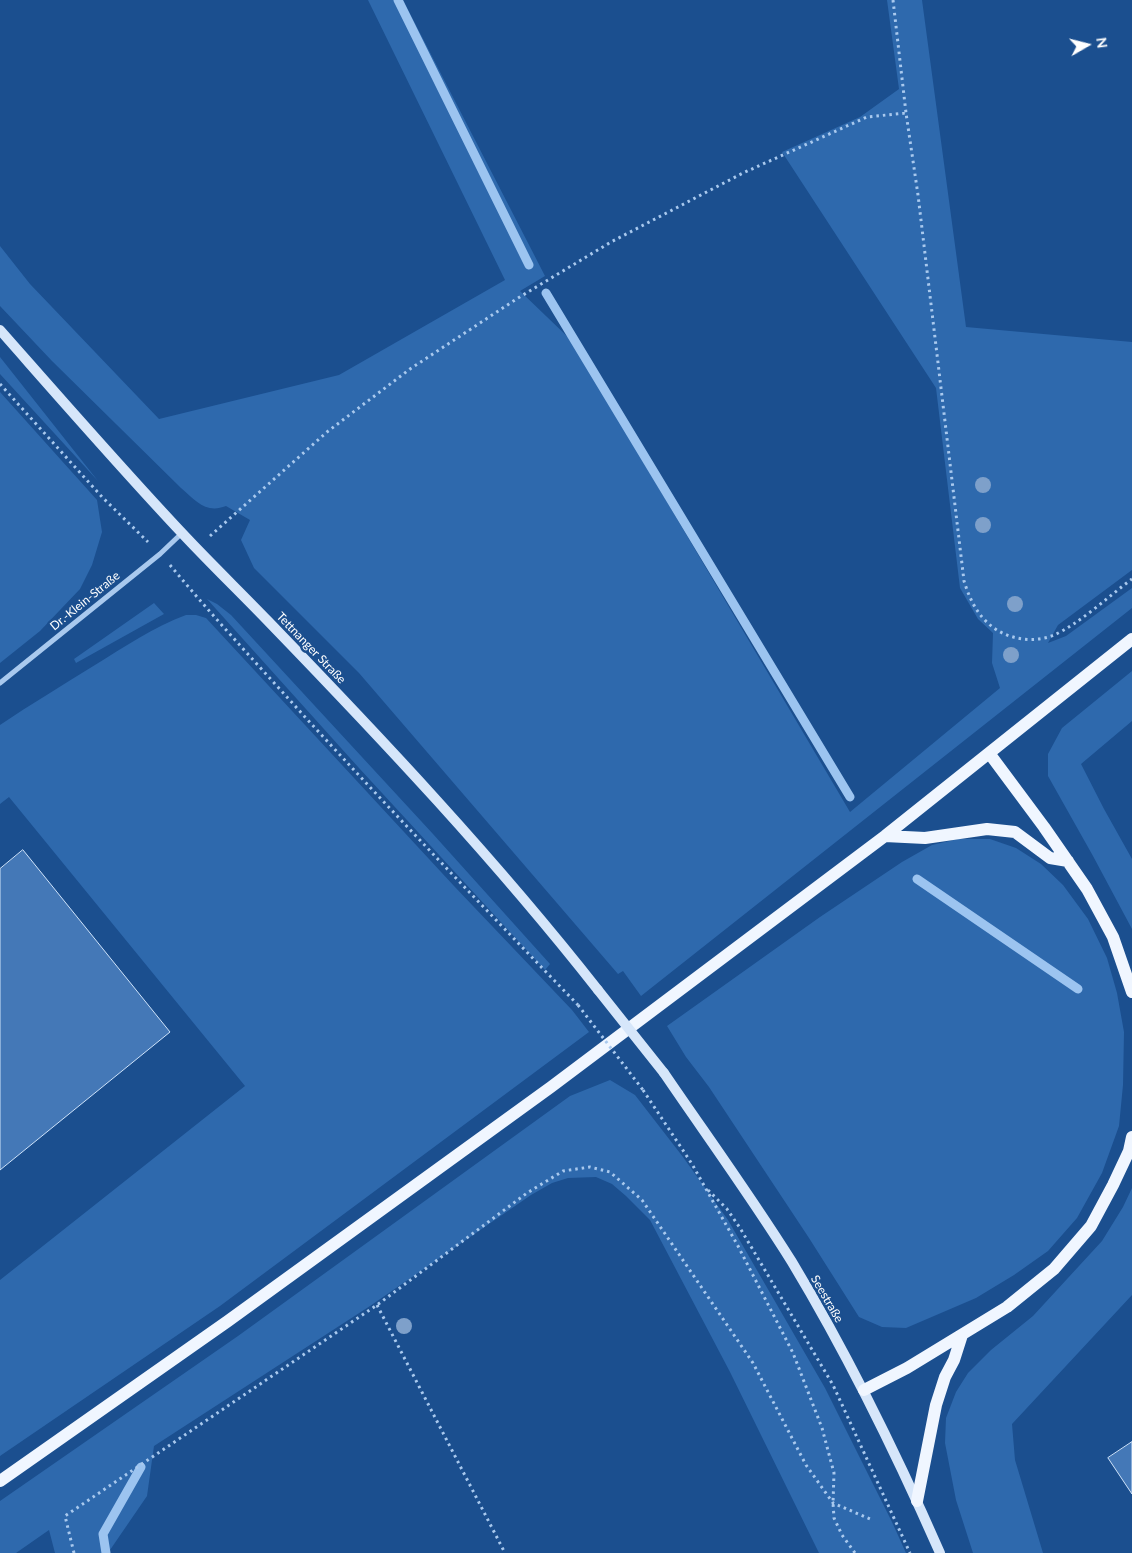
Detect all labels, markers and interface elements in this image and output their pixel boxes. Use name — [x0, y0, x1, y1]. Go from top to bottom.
north arrow — [1062, 20, 1112, 70]
text: N — [1093, 36, 1112, 49]
street label: Dr.-Klein-Straße — [47, 569, 123, 633]
street label: Tettnanger Straße — [273, 609, 349, 687]
street label: Seestraße — [808, 1273, 846, 1325]

